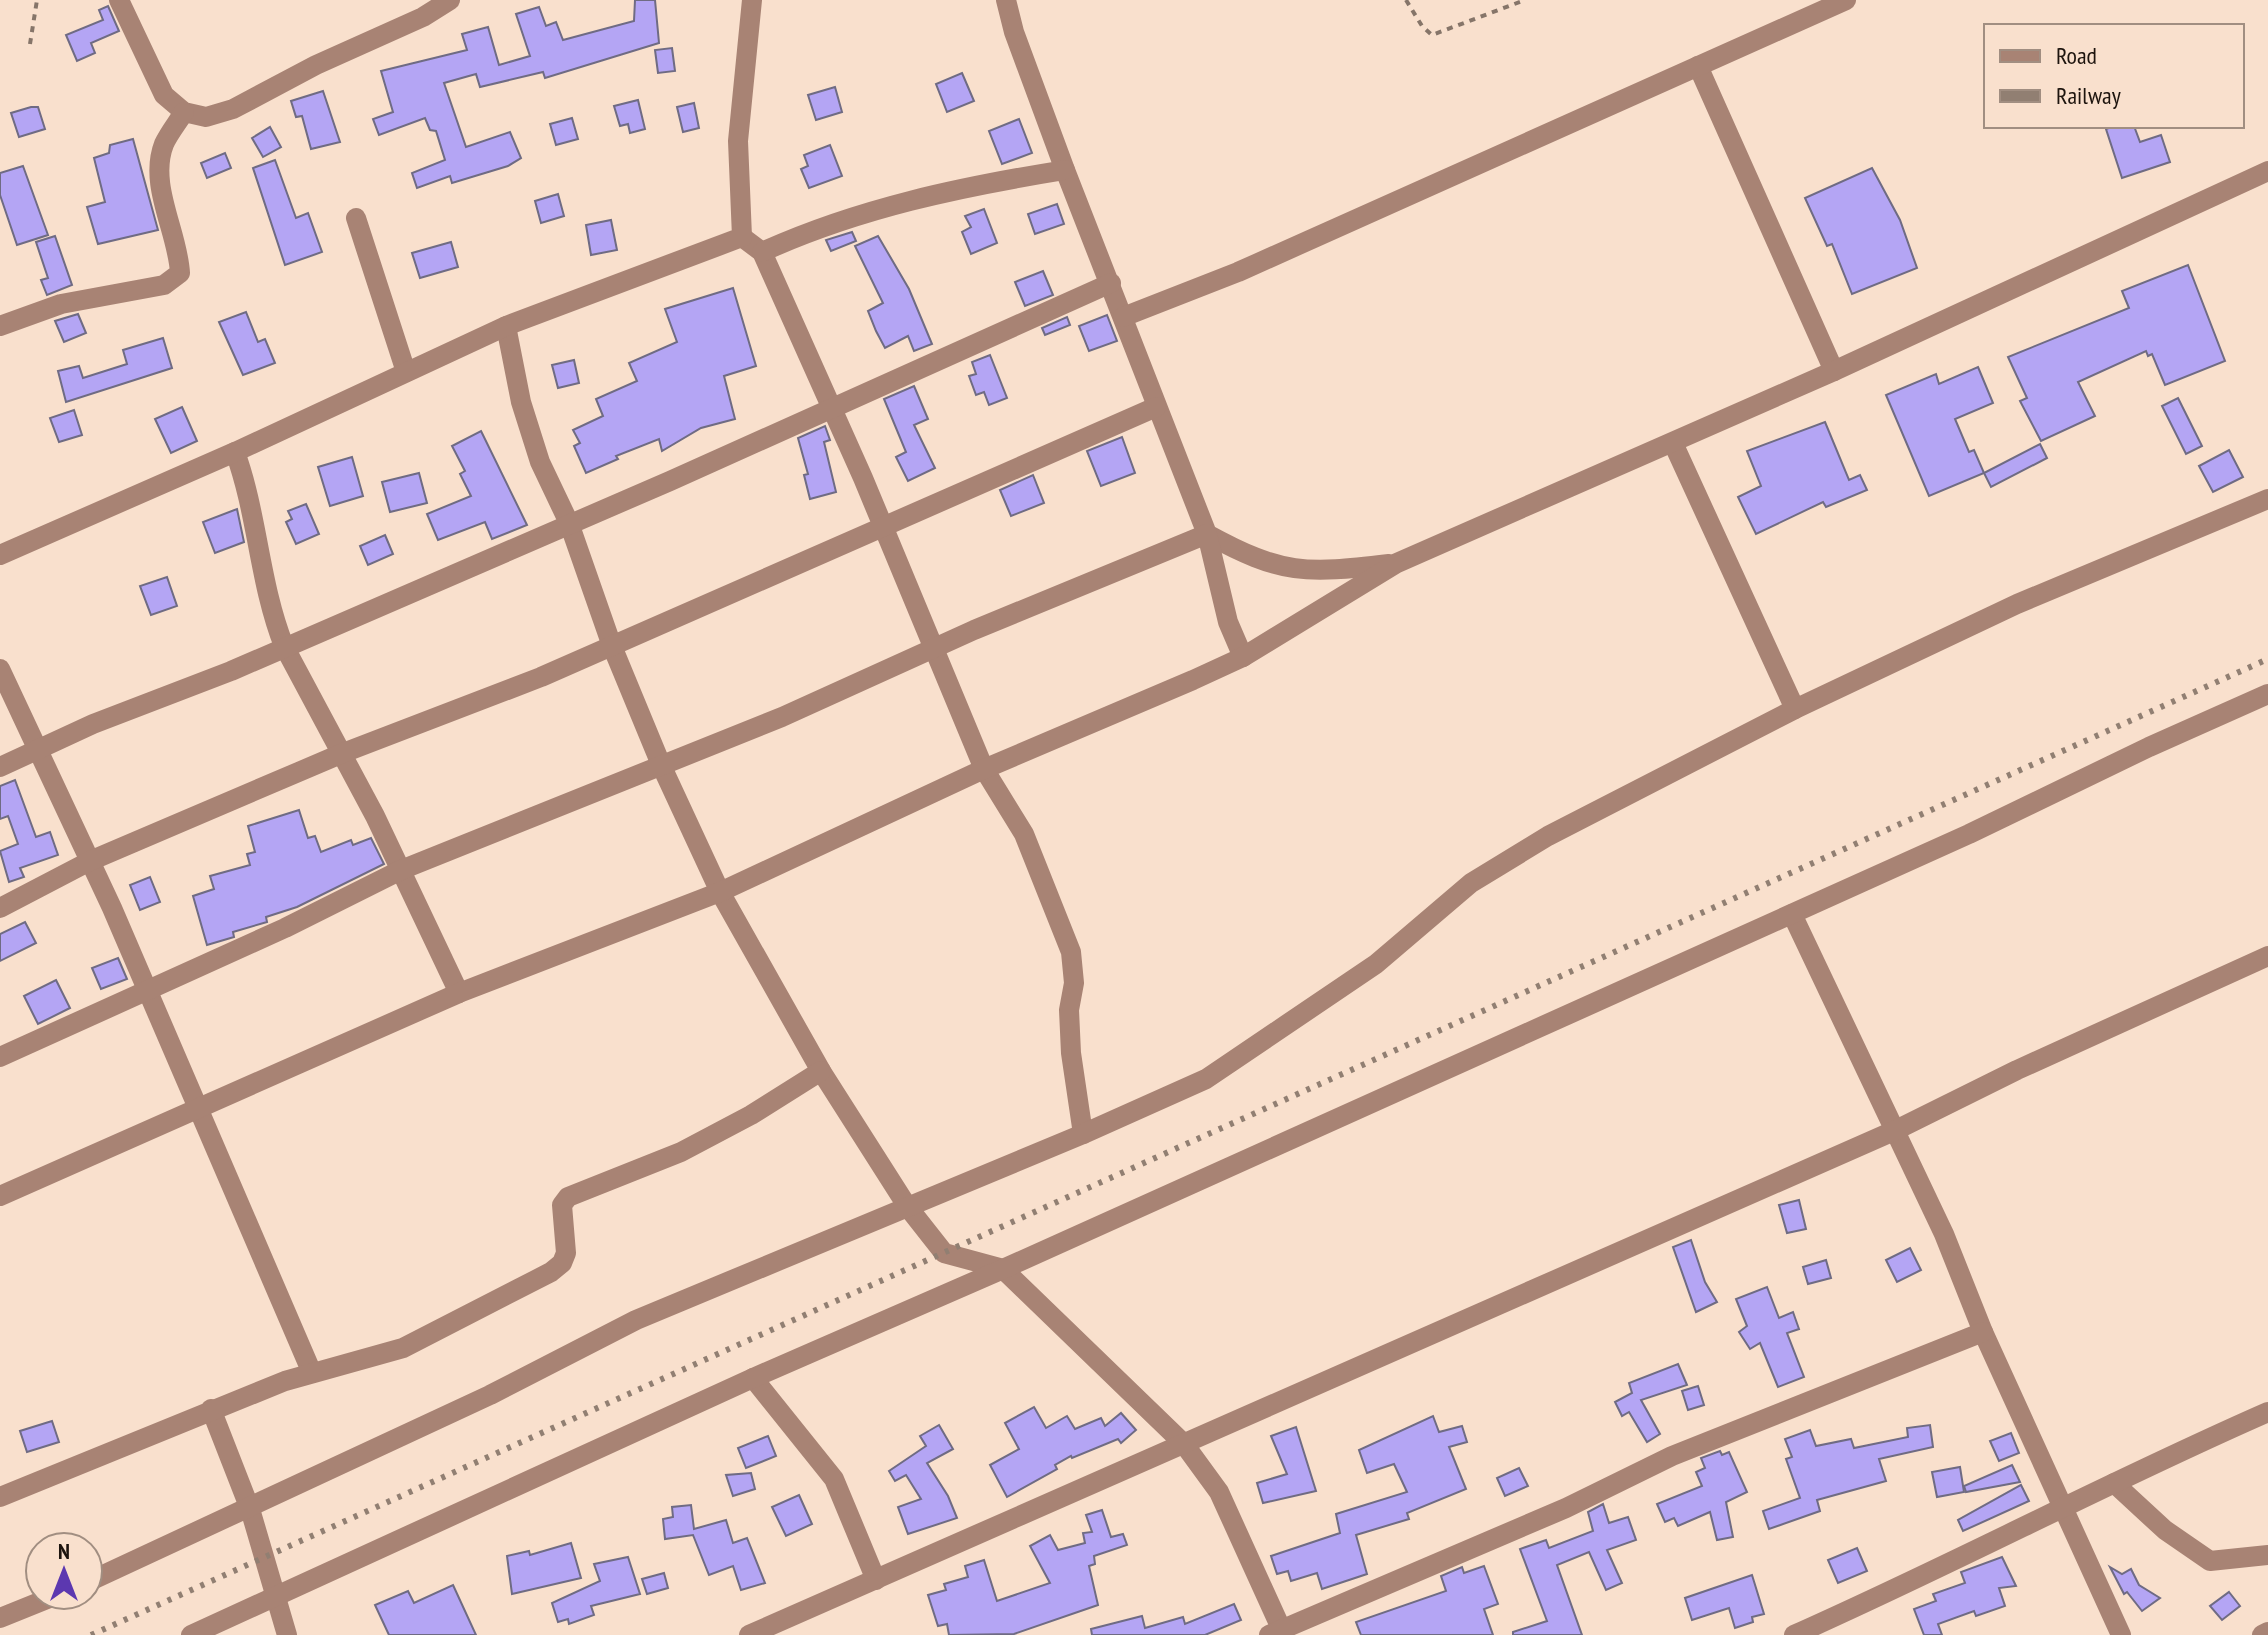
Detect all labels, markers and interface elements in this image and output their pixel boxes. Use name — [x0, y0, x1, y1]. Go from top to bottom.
legend — [1984, 24, 2244, 128]
text: Road — [2056, 40, 2097, 71]
text: Railway — [2056, 80, 2121, 111]
north arrow — [24, 1531, 104, 1611]
text: N — [58, 1537, 70, 1565]

